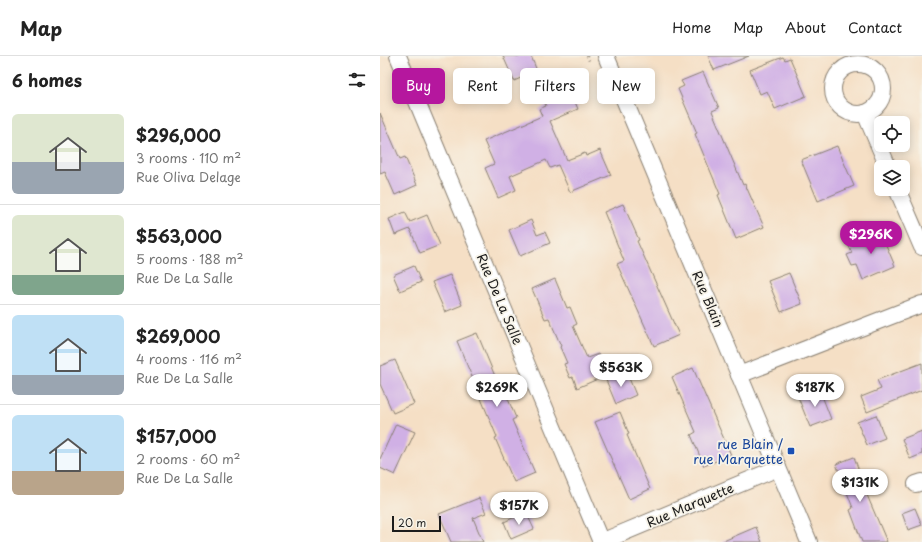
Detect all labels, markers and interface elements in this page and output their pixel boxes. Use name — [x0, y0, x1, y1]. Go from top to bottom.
text: Map — [20, 14, 62, 42]
text: Home — [672, 17, 711, 38]
text: Map — [733, 17, 763, 38]
text: About — [785, 17, 826, 38]
text: Contact — [848, 17, 902, 38]
text: 6 homes — [12, 67, 82, 93]
chip: Buy — [392, 68, 445, 104]
chip: Rent — [453, 68, 512, 104]
chip: Filters — [520, 68, 589, 104]
chip: New — [597, 68, 655, 104]
icon: filters — [346, 69, 368, 91]
map controls — [874, 116, 910, 196]
button: locate — [874, 116, 910, 152]
text: $296,000 — [136, 122, 221, 148]
icon: home — [44, 130, 92, 178]
text: 3 rooms · 110 m² — [136, 148, 241, 167]
button: layers — [874, 160, 910, 196]
text: Rue Oliva Delage — [136, 167, 241, 186]
pin: $296K — [843, 221, 899, 255]
text: $563,000 — [136, 223, 222, 249]
text: $296K — [849, 224, 893, 243]
icon: home — [44, 231, 92, 279]
text: 5 rooms · 188 m² — [136, 249, 244, 268]
street label: Rue De La Salle — [473, 250, 528, 347]
text: Rue De La Salle — [136, 268, 233, 287]
street label: Rue Blain — [688, 268, 729, 330]
text: $269,000 — [136, 323, 220, 349]
icon: home — [44, 331, 92, 379]
text: 4 rooms · 116 m² — [136, 349, 242, 368]
pin: $563K — [593, 354, 649, 388]
text: $563K — [599, 357, 643, 376]
text: Rue De La Salle — [136, 368, 233, 387]
pin: $269K — [469, 374, 525, 408]
pin: $187K — [787, 374, 843, 408]
text: $269K — [476, 377, 519, 396]
text: $187K — [795, 377, 835, 396]
text: $157,000 — [136, 423, 216, 449]
icon: home — [44, 431, 92, 479]
place label: rue Blain / rue Marquette — [693, 434, 784, 468]
marker: rue Blain / rue Marquette — [786, 446, 796, 456]
text: 2 rooms · 60 m² — [136, 449, 241, 468]
text: Rue De La Salle — [136, 468, 233, 487]
pin: $131K — [832, 469, 888, 503]
text: $131K — [841, 472, 879, 491]
street label: Rue Marquette — [643, 478, 736, 531]
pin: $157K — [491, 492, 547, 526]
text: $157K — [499, 495, 539, 514]
scale bar — [392, 514, 441, 533]
text: 20 m — [398, 514, 426, 531]

